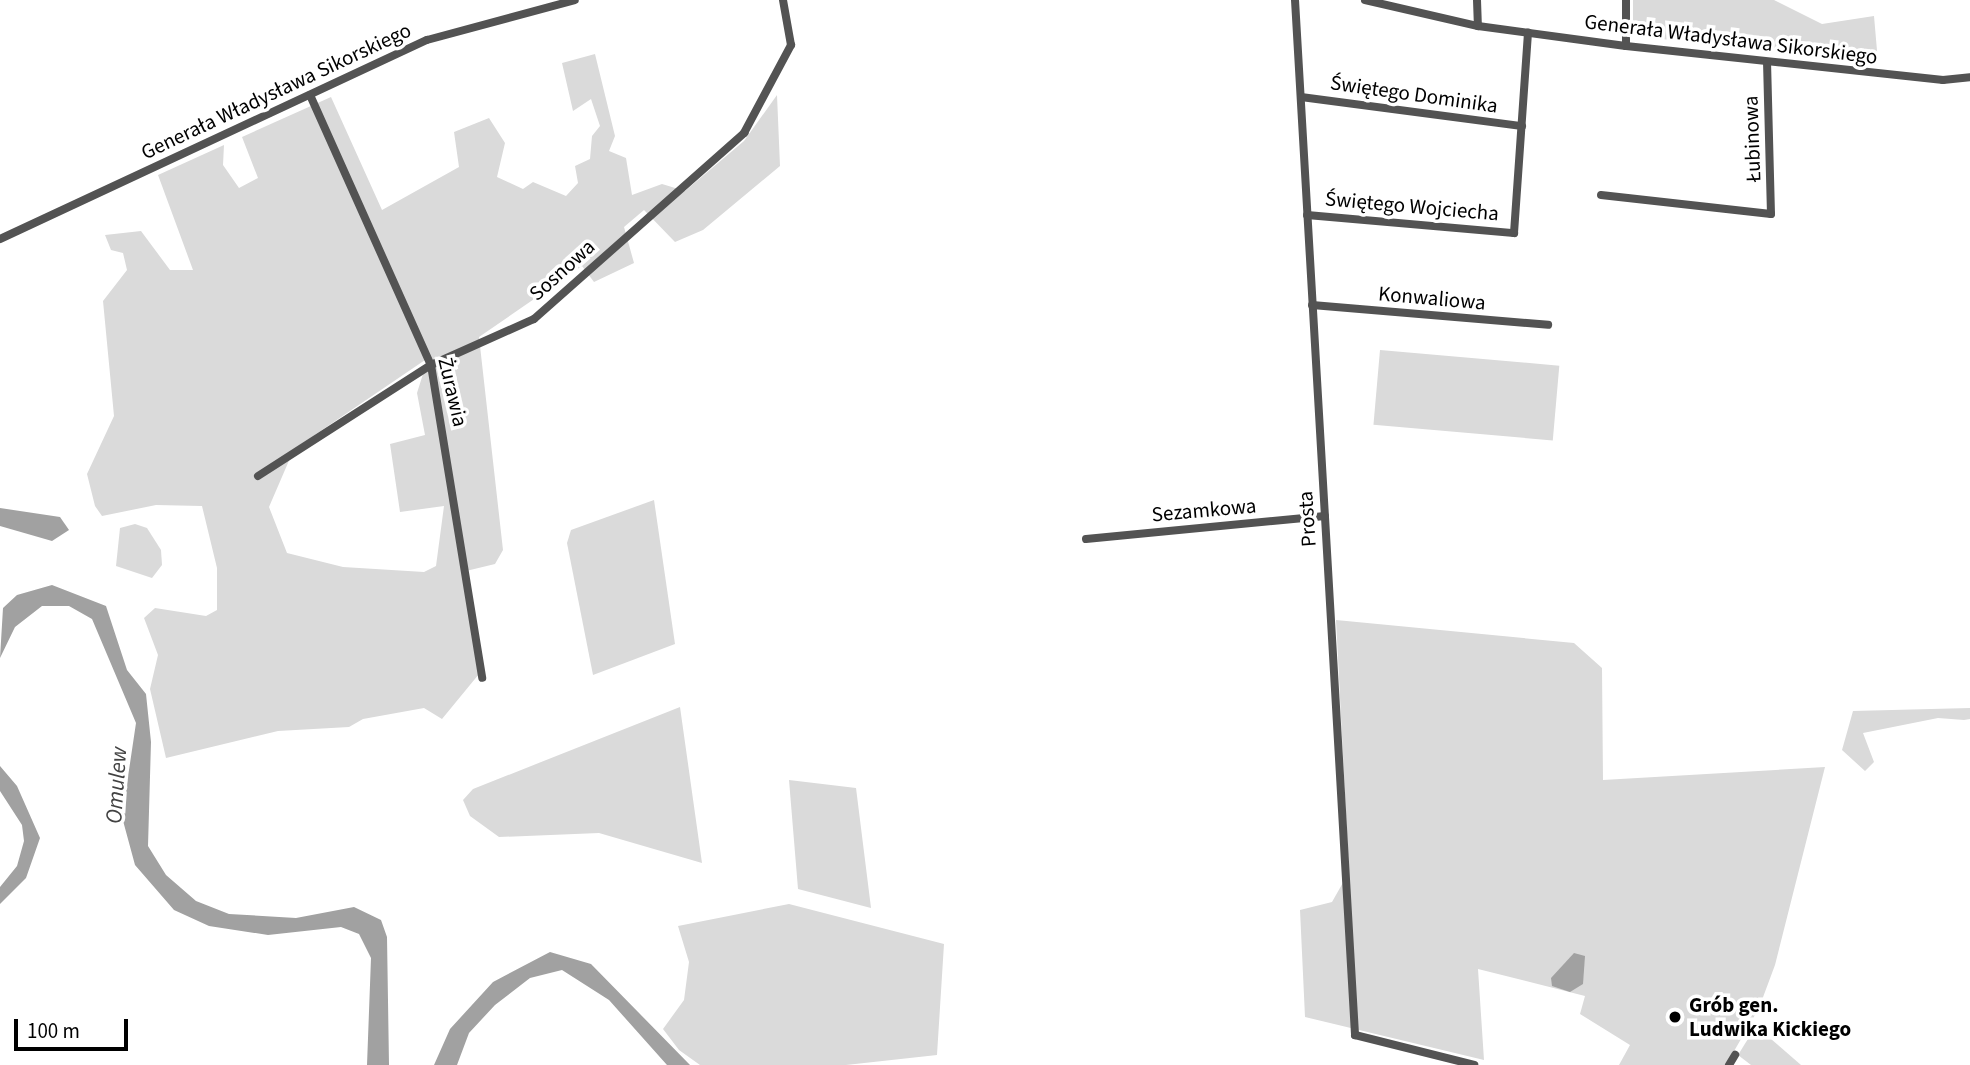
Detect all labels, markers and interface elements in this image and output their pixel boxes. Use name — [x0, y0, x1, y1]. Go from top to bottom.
street label: Generała Władysława Sikorskiego — [1583, 9, 1879, 69]
street label: Generała Władysława Sikorskiego — [137, 17, 415, 165]
street label: Świętego Dominika — [1329, 70, 1499, 118]
street label: Łubinowa — [1738, 95, 1766, 183]
street label: Świętego Wojciecha — [1324, 186, 1500, 226]
street label: Sosnowa — [524, 234, 600, 306]
street label: Konwaliowa — [1377, 281, 1487, 315]
street label: Żurawia — [433, 355, 473, 429]
street label: Prosta — [1292, 490, 1322, 548]
street label: Sezamkowa — [1151, 493, 1257, 527]
water label: Omulew — [101, 745, 133, 825]
place label: Grób gen. Ludwika Kickiego — [1689, 992, 1851, 1042]
scale bar — [18, 1006, 131, 1050]
marker: Grób gen. Ludwika Kickiego — [1667, 1009, 1683, 1025]
text: 100 m — [27, 1016, 80, 1046]

